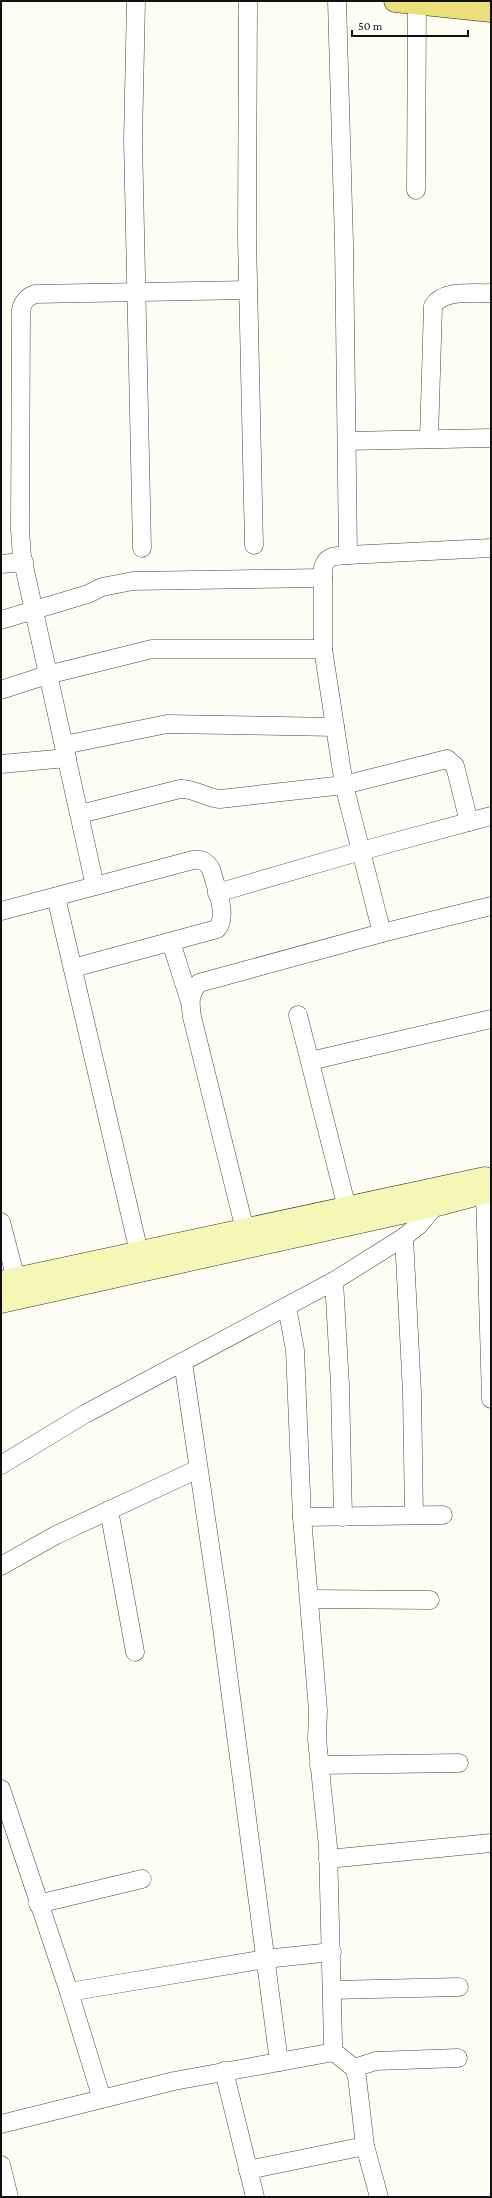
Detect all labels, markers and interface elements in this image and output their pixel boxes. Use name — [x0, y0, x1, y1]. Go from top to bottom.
scale bar — [352, 12, 468, 38]
text: 50 m — [358, 19, 383, 33]

